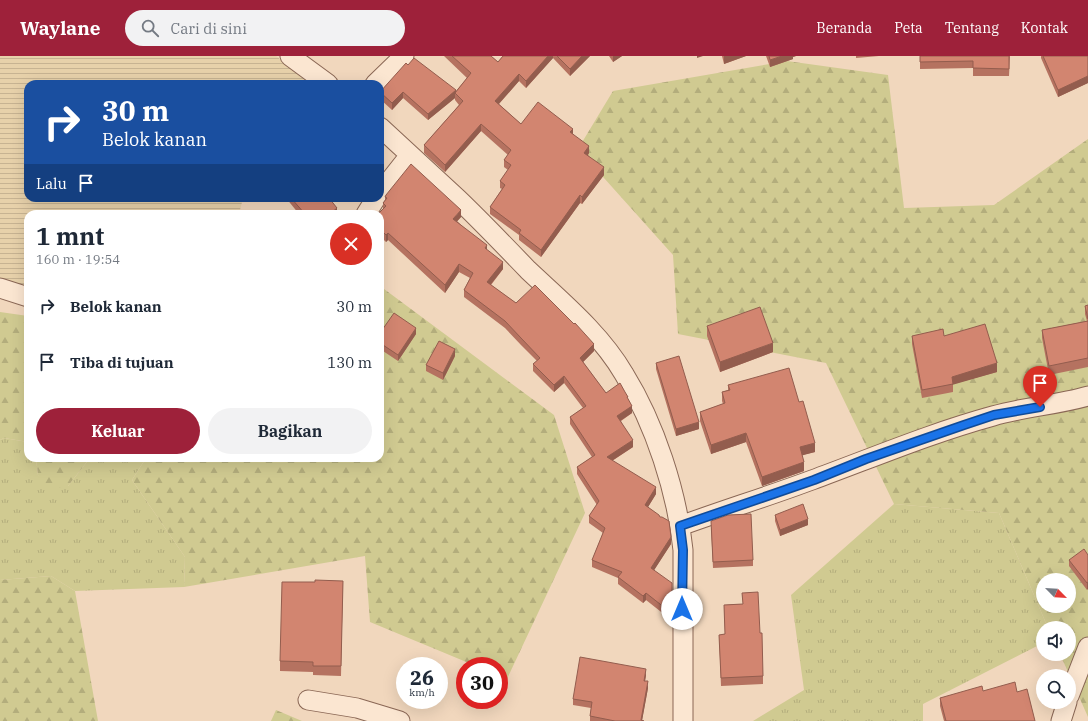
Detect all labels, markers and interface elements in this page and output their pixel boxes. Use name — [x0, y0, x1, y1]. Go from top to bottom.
search box — [125, 10, 405, 46]
text: Waylane — [20, 16, 101, 40]
icon: search — [139, 17, 161, 39]
text: Cari di sini — [171, 19, 247, 38]
text: Beranda — [816, 19, 872, 37]
text: Peta — [894, 19, 923, 37]
text: Tentang — [945, 19, 999, 37]
text: Kontak — [1021, 19, 1068, 37]
text: 30 m — [102, 92, 169, 129]
icon: right — [36, 96, 88, 148]
text: Belok kanan — [102, 128, 207, 151]
icon: arrive — [75, 172, 97, 194]
text: Lalu — [36, 174, 67, 193]
text: 1 mnt — [36, 220, 104, 252]
button: close — [330, 223, 372, 265]
text: 160 m · 19:54 — [36, 251, 120, 268]
icon: right — [36, 295, 58, 317]
text: Belok kanan — [70, 297, 162, 316]
text: 30 m — [336, 297, 372, 316]
icon: arrive — [36, 351, 58, 373]
text: Tiba di tujuan — [70, 353, 174, 372]
text: 130 m — [327, 353, 372, 372]
pin — [1023, 366, 1057, 407]
icon: arrive — [1029, 372, 1051, 394]
button: Keluar — [36, 408, 200, 454]
button: Bagikan — [208, 408, 372, 454]
north arrow — [1036, 573, 1076, 613]
map controls — [1036, 573, 1076, 709]
position arrow — [661, 588, 703, 630]
button: sound — [1036, 621, 1076, 661]
speed limit sign: 30 — [456, 657, 508, 709]
text: 26 — [410, 664, 434, 691]
button: search — [1036, 669, 1076, 709]
text: km/h — [409, 686, 435, 699]

